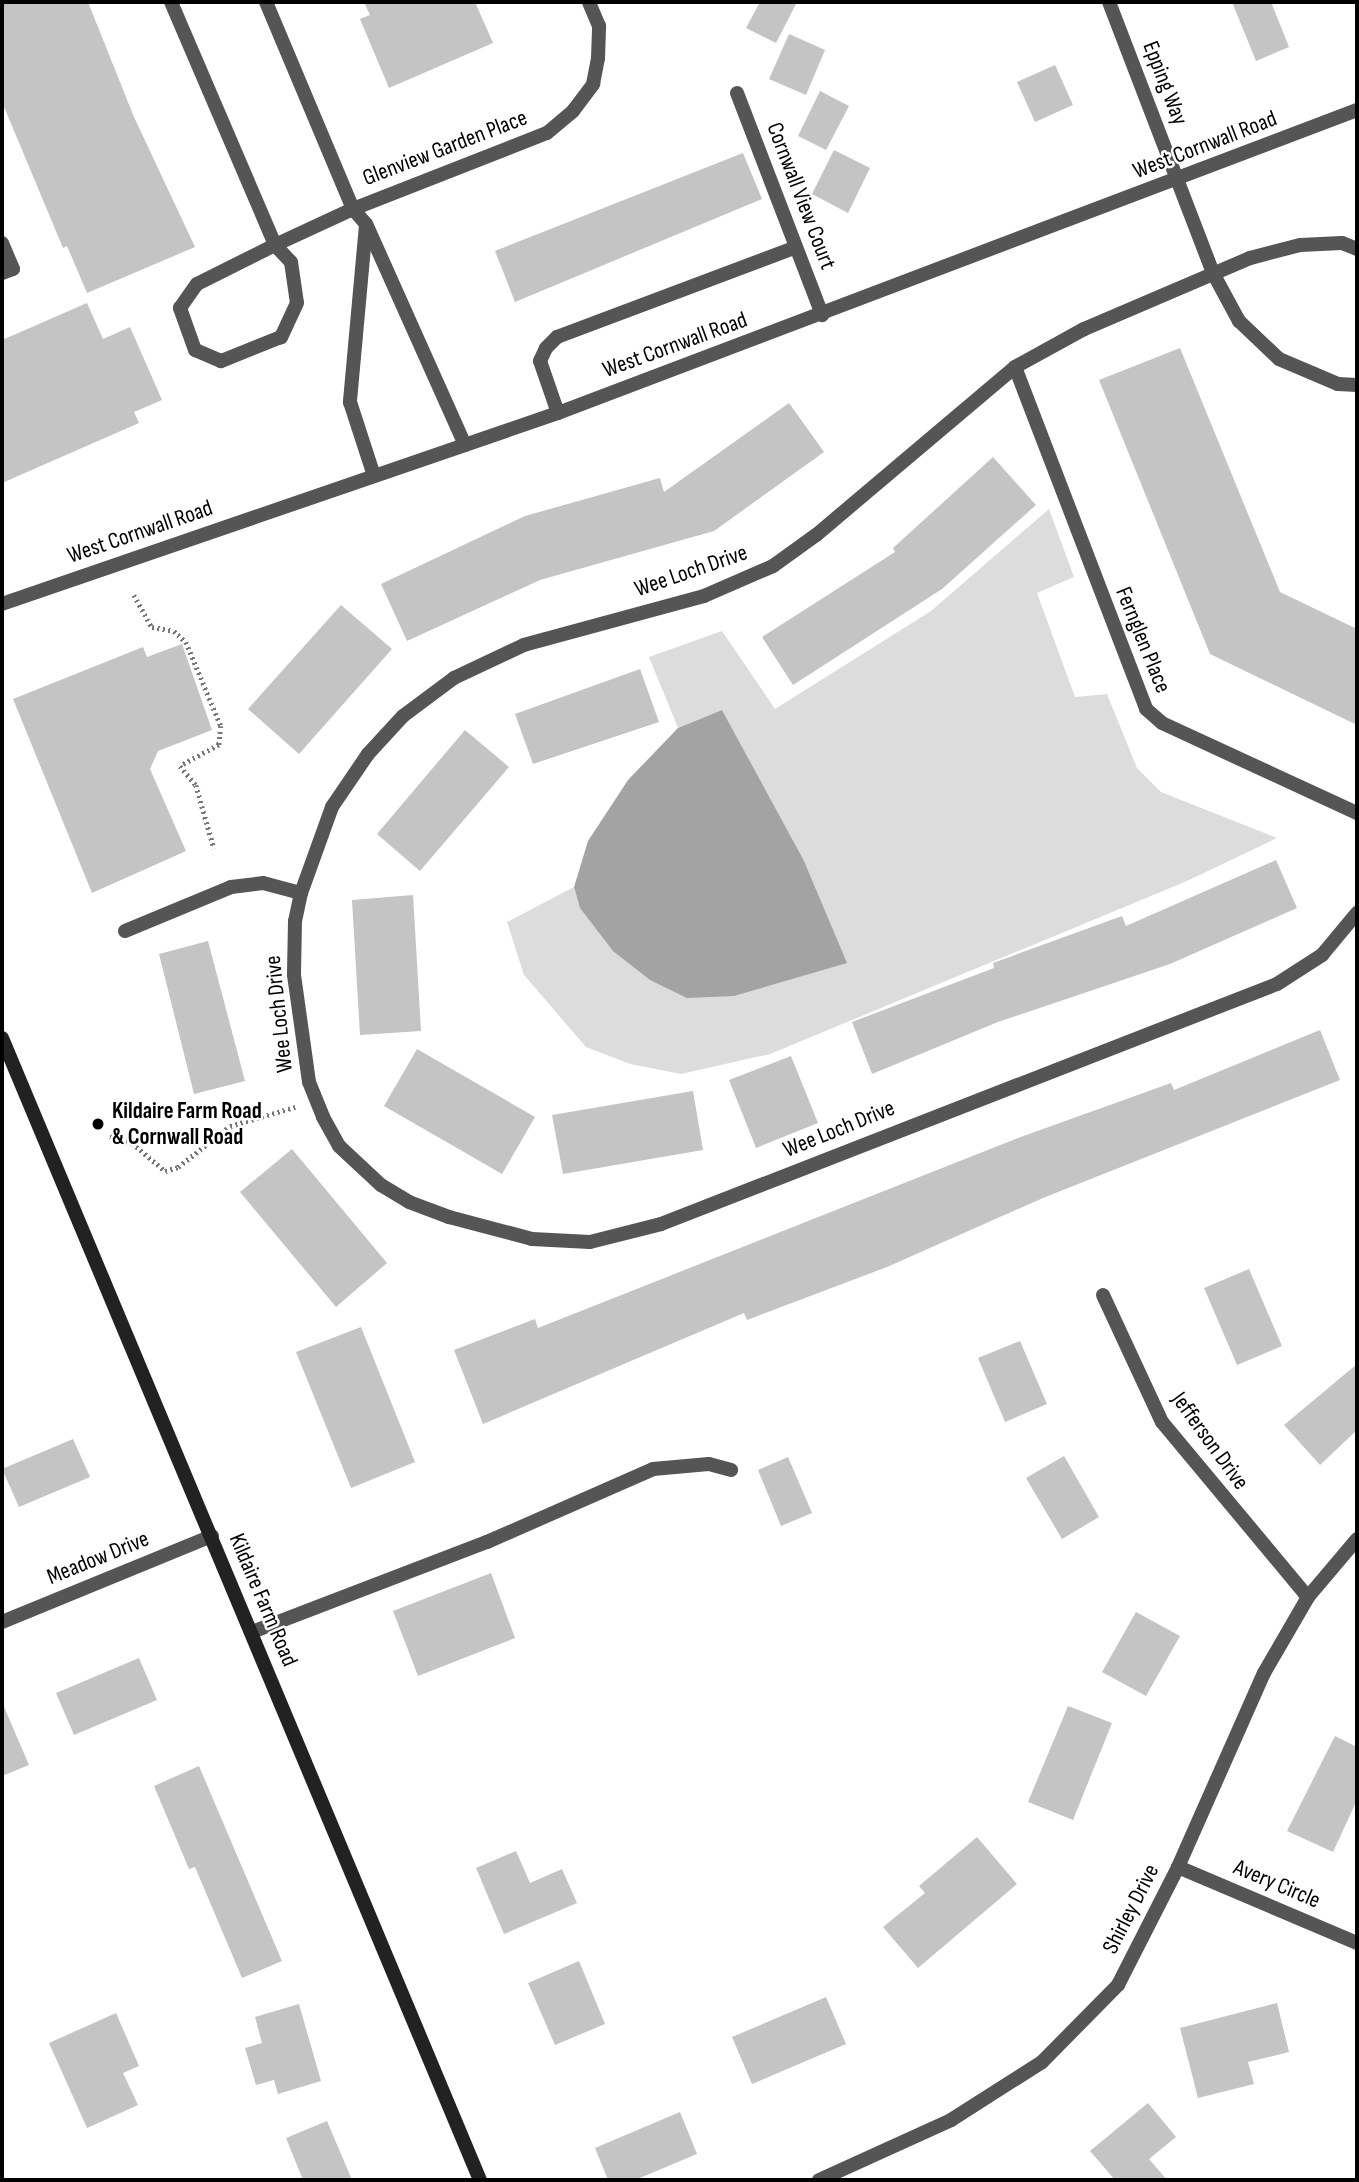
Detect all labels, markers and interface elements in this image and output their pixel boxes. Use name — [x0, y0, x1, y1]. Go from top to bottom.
street label: Epping Way — [1136, 37, 1194, 129]
street label: Glenview Garden Place — [359, 104, 531, 192]
street label: West Cornwall Road — [1129, 105, 1281, 185]
street label: Cornwall View Court — [760, 119, 842, 273]
street label: West Cornwall Road — [599, 306, 751, 384]
street label: West Cornwall Road — [64, 494, 216, 570]
street label: Wee Loch Drive — [631, 539, 751, 603]
street label: Fernglen Place — [1109, 583, 1177, 697]
street label: Wee Loch Drive — [259, 954, 299, 1074]
street label: Wee Loch Drive — [779, 1094, 899, 1164]
place label: Kildaire Farm Road & Cornwall Road — [112, 1097, 262, 1151]
marker: Kildaire Farm Road & Cornwall Road — [90, 1116, 106, 1132]
street label: Jefferson Drive — [1165, 1387, 1255, 1495]
street label: Meadow Drive — [43, 1525, 153, 1591]
street label: Kildaire Farm Road — [223, 1530, 303, 1670]
street label: Avery Circle — [1230, 1853, 1324, 1915]
street label: Shirley Drive — [1097, 1860, 1165, 1958]

